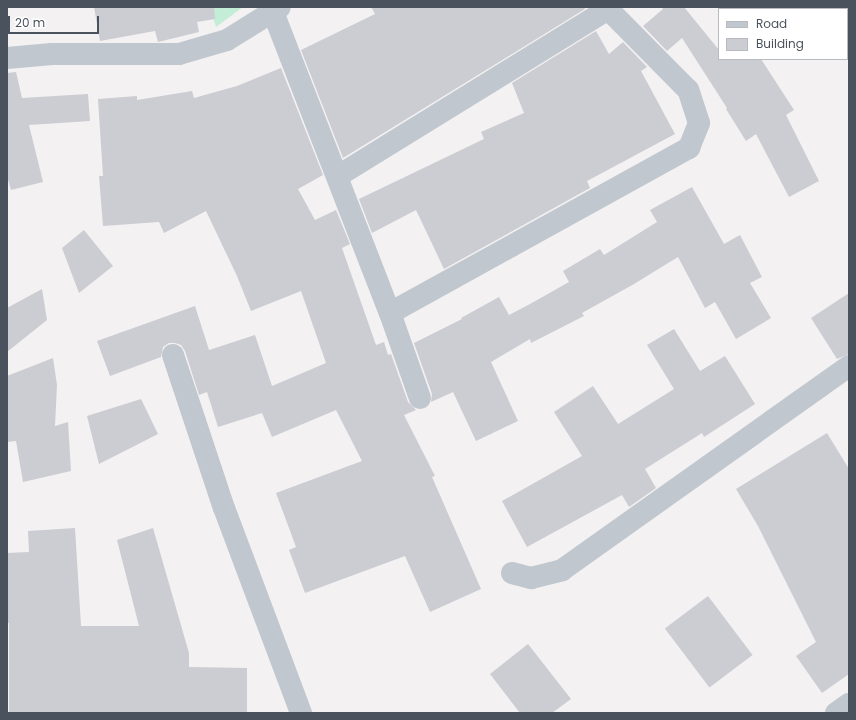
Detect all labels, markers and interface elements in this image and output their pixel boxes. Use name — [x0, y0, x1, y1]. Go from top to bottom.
scale bar — [10, 8, 101, 34]
legend — [718, 8, 848, 60]
text: 20 m — [15, 14, 45, 31]
text: Road — [756, 15, 787, 32]
text: Building — [756, 35, 804, 52]

